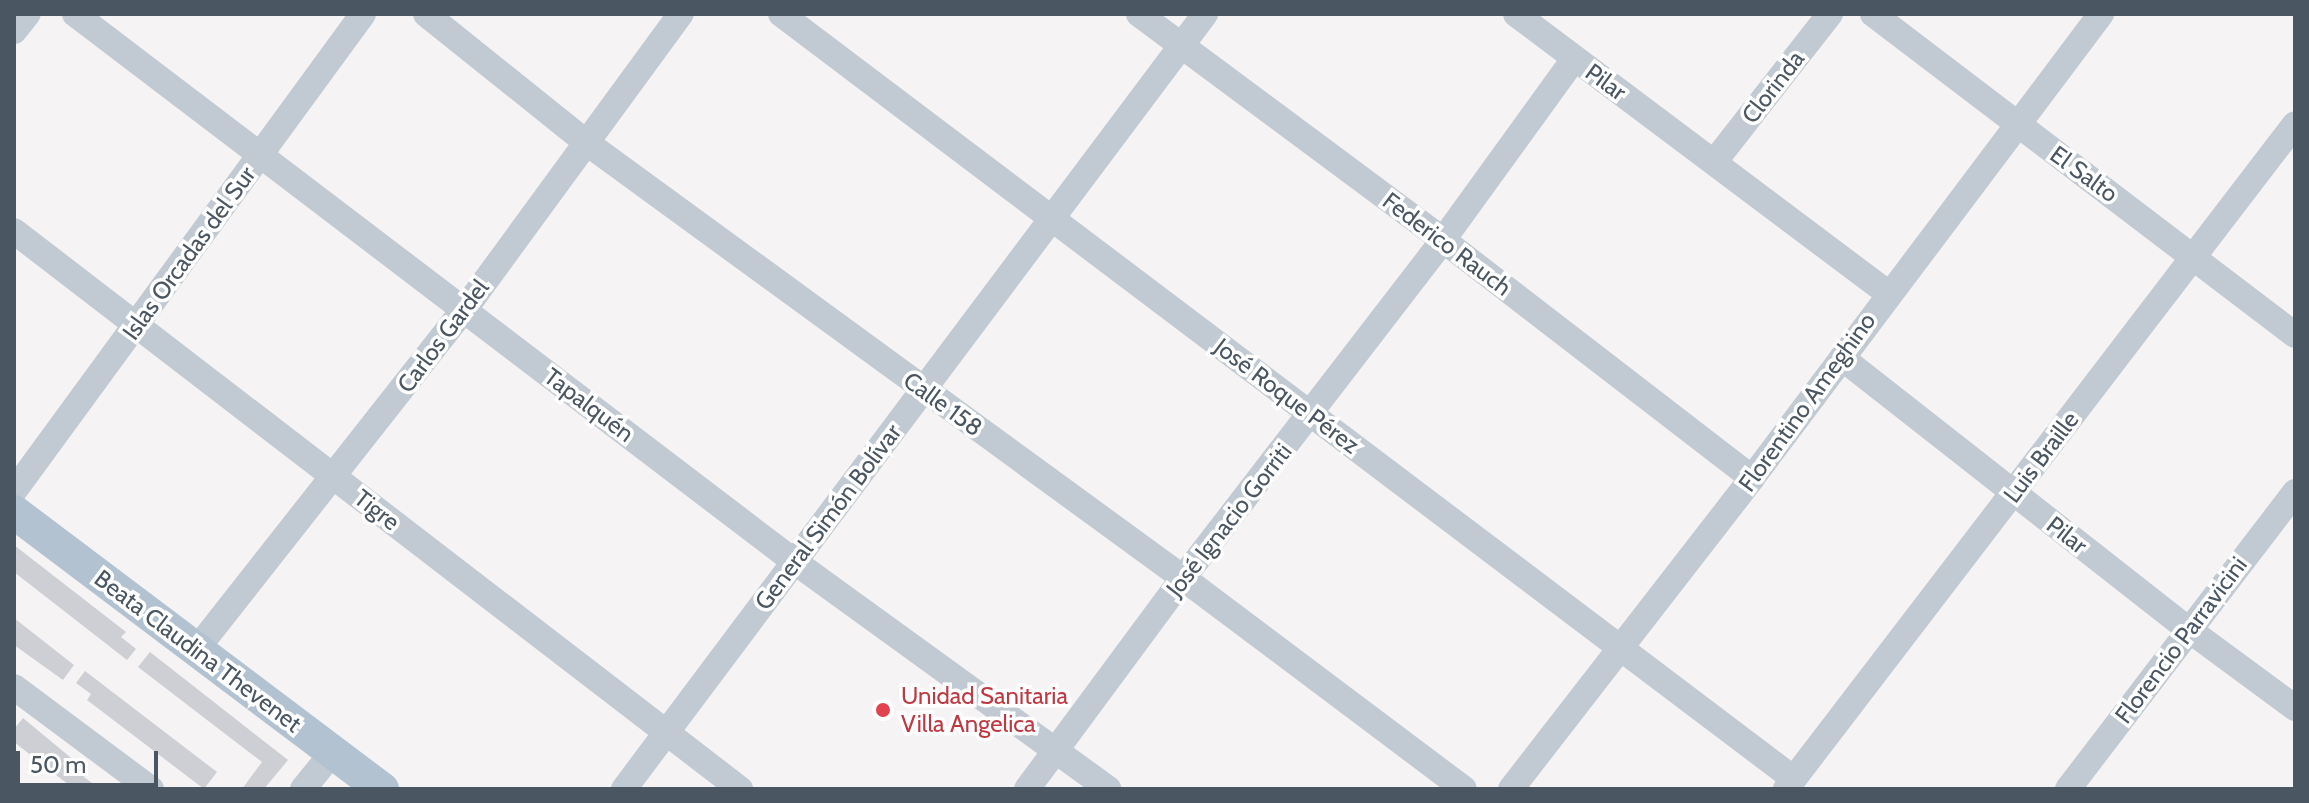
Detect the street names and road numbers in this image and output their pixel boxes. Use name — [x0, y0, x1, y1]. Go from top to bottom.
street label: Clorinda — [1736, 45, 1810, 129]
street label: Pilar — [1580, 58, 1632, 106]
street label: El Salto — [2045, 140, 2123, 208]
street label: Islas Orcadas del Sur — [116, 161, 262, 345]
street label: Federico Rauch — [1377, 186, 1517, 302]
street label: Carlos Gardel — [391, 274, 495, 398]
street label: Florentino Ameghino — [1732, 307, 1882, 497]
street label: José Roque Pérez — [1209, 332, 1365, 460]
street label: Tapalquén — [538, 362, 640, 448]
street label: Calle 158 — [898, 366, 988, 442]
street label: Luis Braille — [1997, 406, 2085, 508]
street label: General Simón Bolívar — [749, 418, 907, 616]
street label: José Ignacio Gorriti — [1160, 438, 1298, 602]
street label: Tigre — [349, 484, 405, 536]
street label: Pilar — [2041, 510, 2093, 560]
street label: Florencio Parravicini — [2109, 551, 2253, 729]
street label: Beata Claudina Thevenet — [89, 564, 307, 738]

